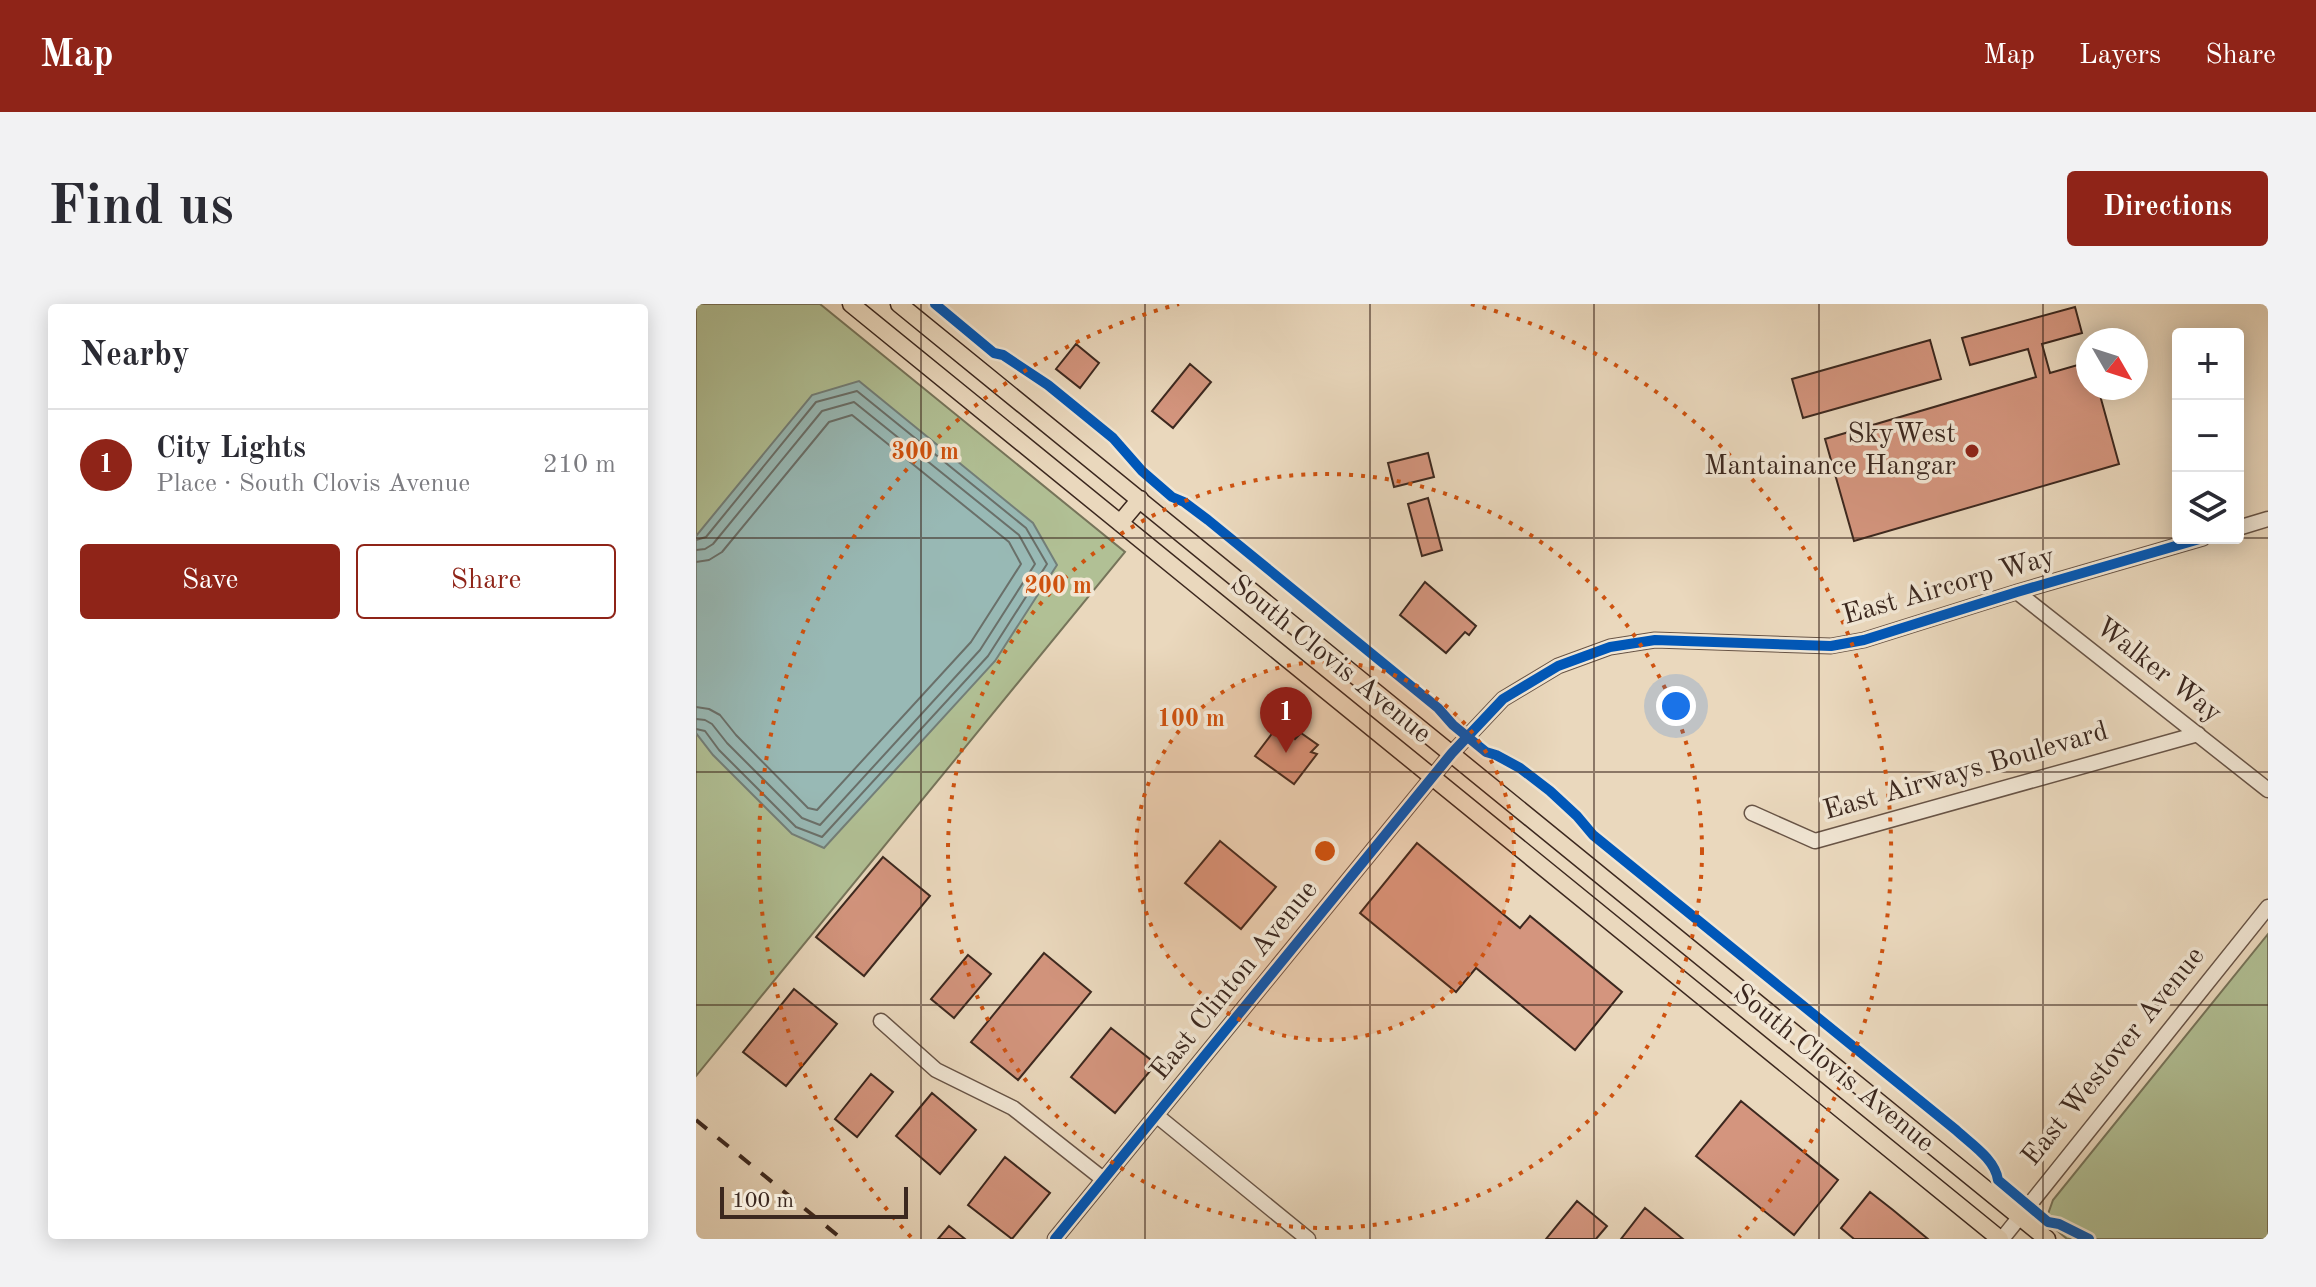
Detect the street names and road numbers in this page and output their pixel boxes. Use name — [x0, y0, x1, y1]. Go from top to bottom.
street label: East Aircorp Way — [1840, 543, 2058, 631]
street label: South Clovis Avenue — [1224, 571, 1436, 749]
street label: Walker Way — [2090, 613, 2227, 729]
street label: East Airways Boulevard — [1820, 718, 2112, 826]
street label: East Clinton Avenue — [1146, 876, 1324, 1086]
street label: East Westover Avenue — [2017, 942, 2211, 1172]
street label: South Clovis Avenue — [1727, 980, 1939, 1158]

